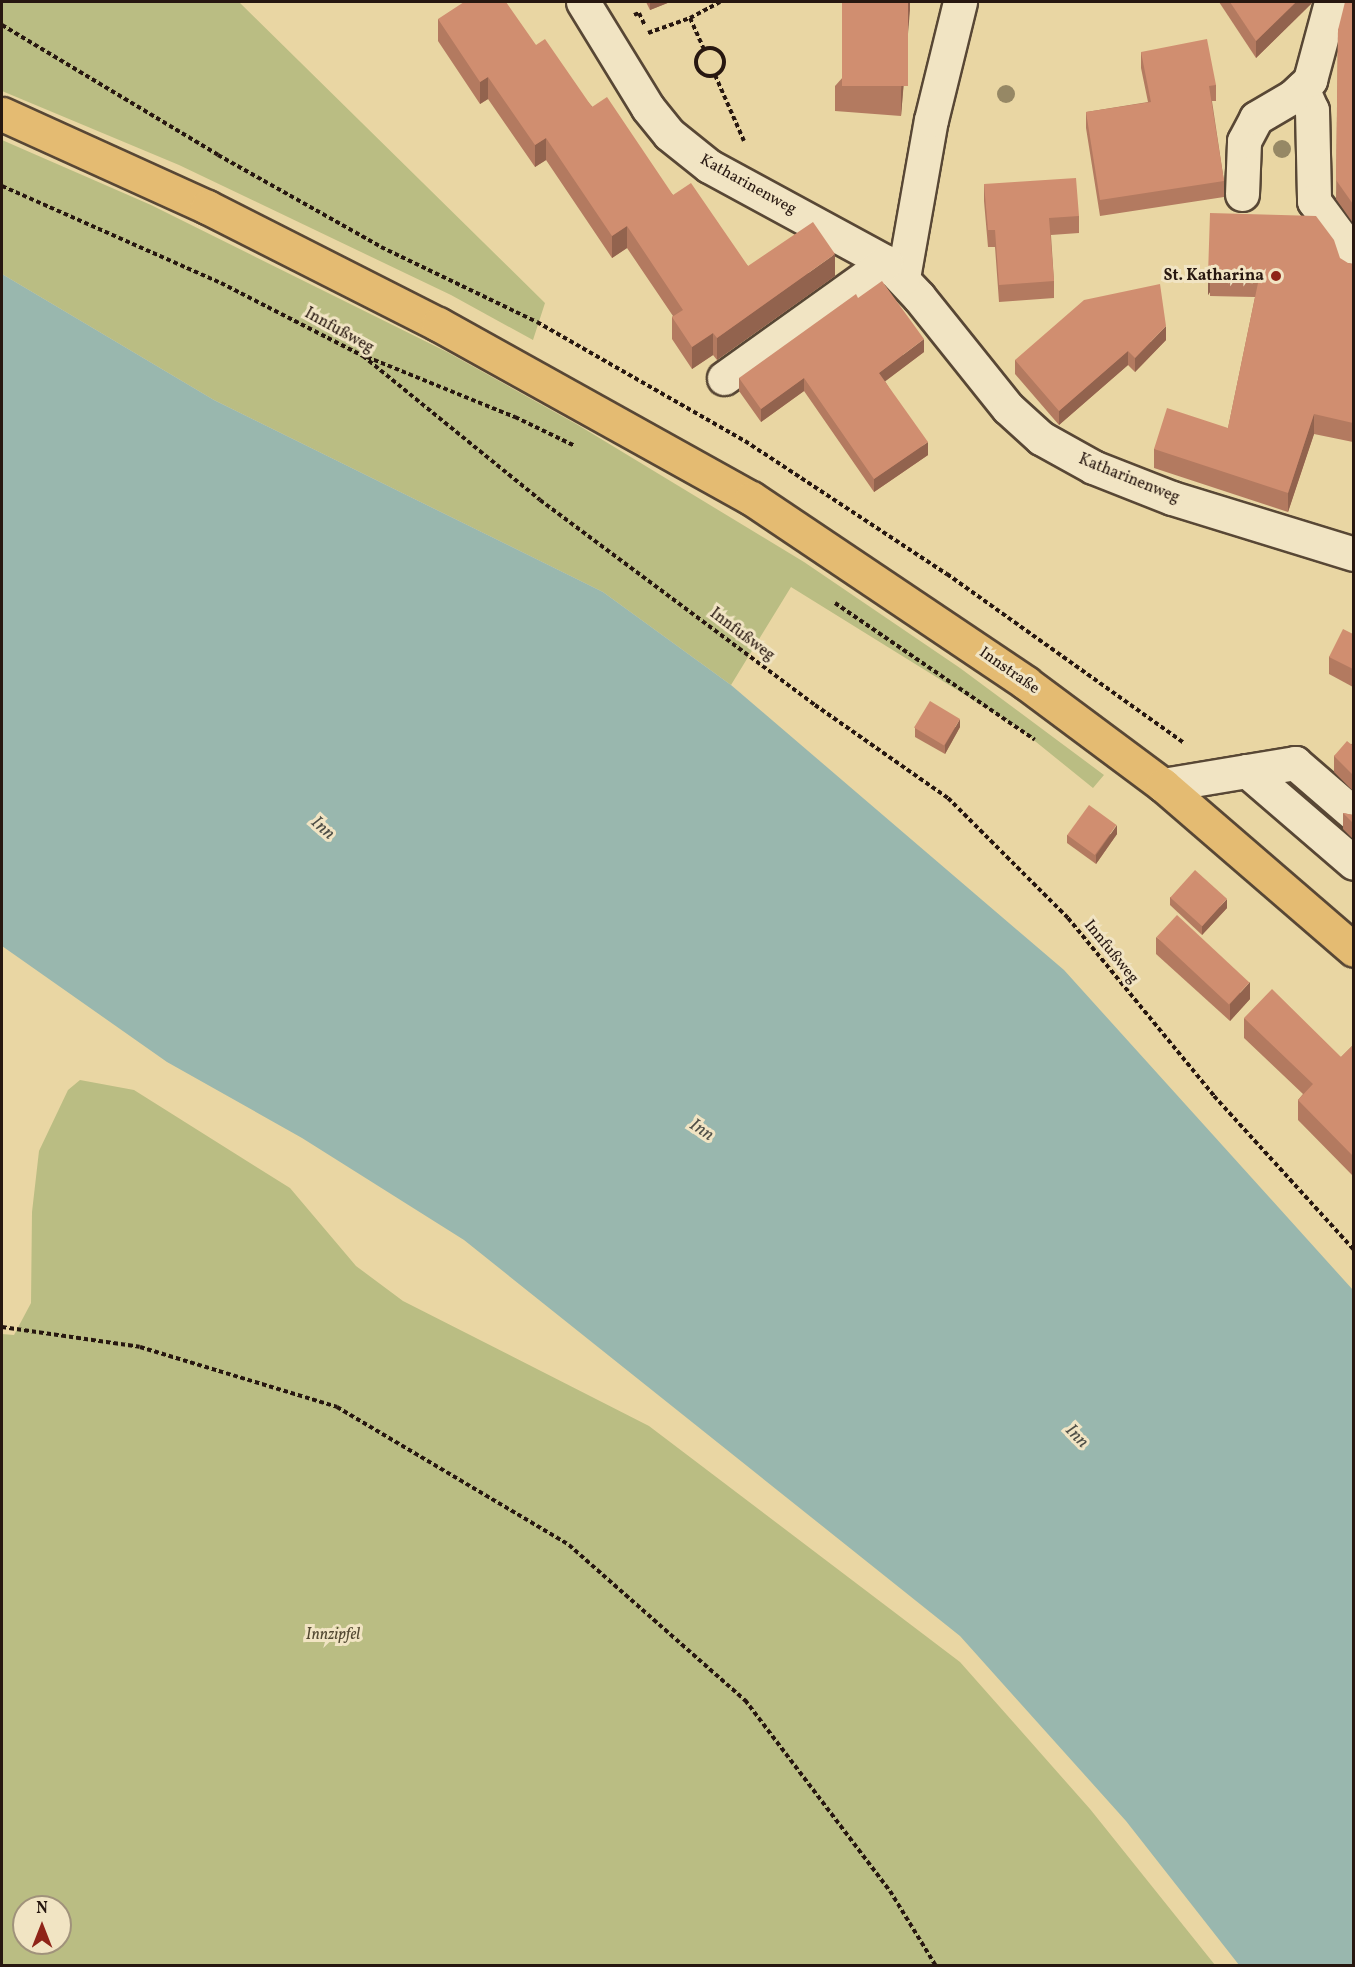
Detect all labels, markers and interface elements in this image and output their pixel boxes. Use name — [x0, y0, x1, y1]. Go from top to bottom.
street label: Katharinenweg — [696, 151, 800, 219]
place label: St. Katharina — [1163, 266, 1264, 286]
marker: St. Katharina — [1269, 269, 1283, 283]
street label: Innfußweg — [301, 304, 377, 358]
street label: Katharinenweg — [1076, 450, 1182, 508]
street label: Innfußweg — [706, 604, 778, 666]
street label: Innstraße — [975, 643, 1043, 699]
water label: Inn — [305, 813, 339, 845]
street label: Innfußweg — [1079, 916, 1143, 988]
water label: Inn — [685, 1115, 717, 1147]
water label: Inn — [1060, 1420, 1092, 1454]
park label: Innzipfel — [306, 1625, 360, 1645]
north arrow — [12, 1895, 72, 1955]
text: N — [36, 1898, 48, 1920]

